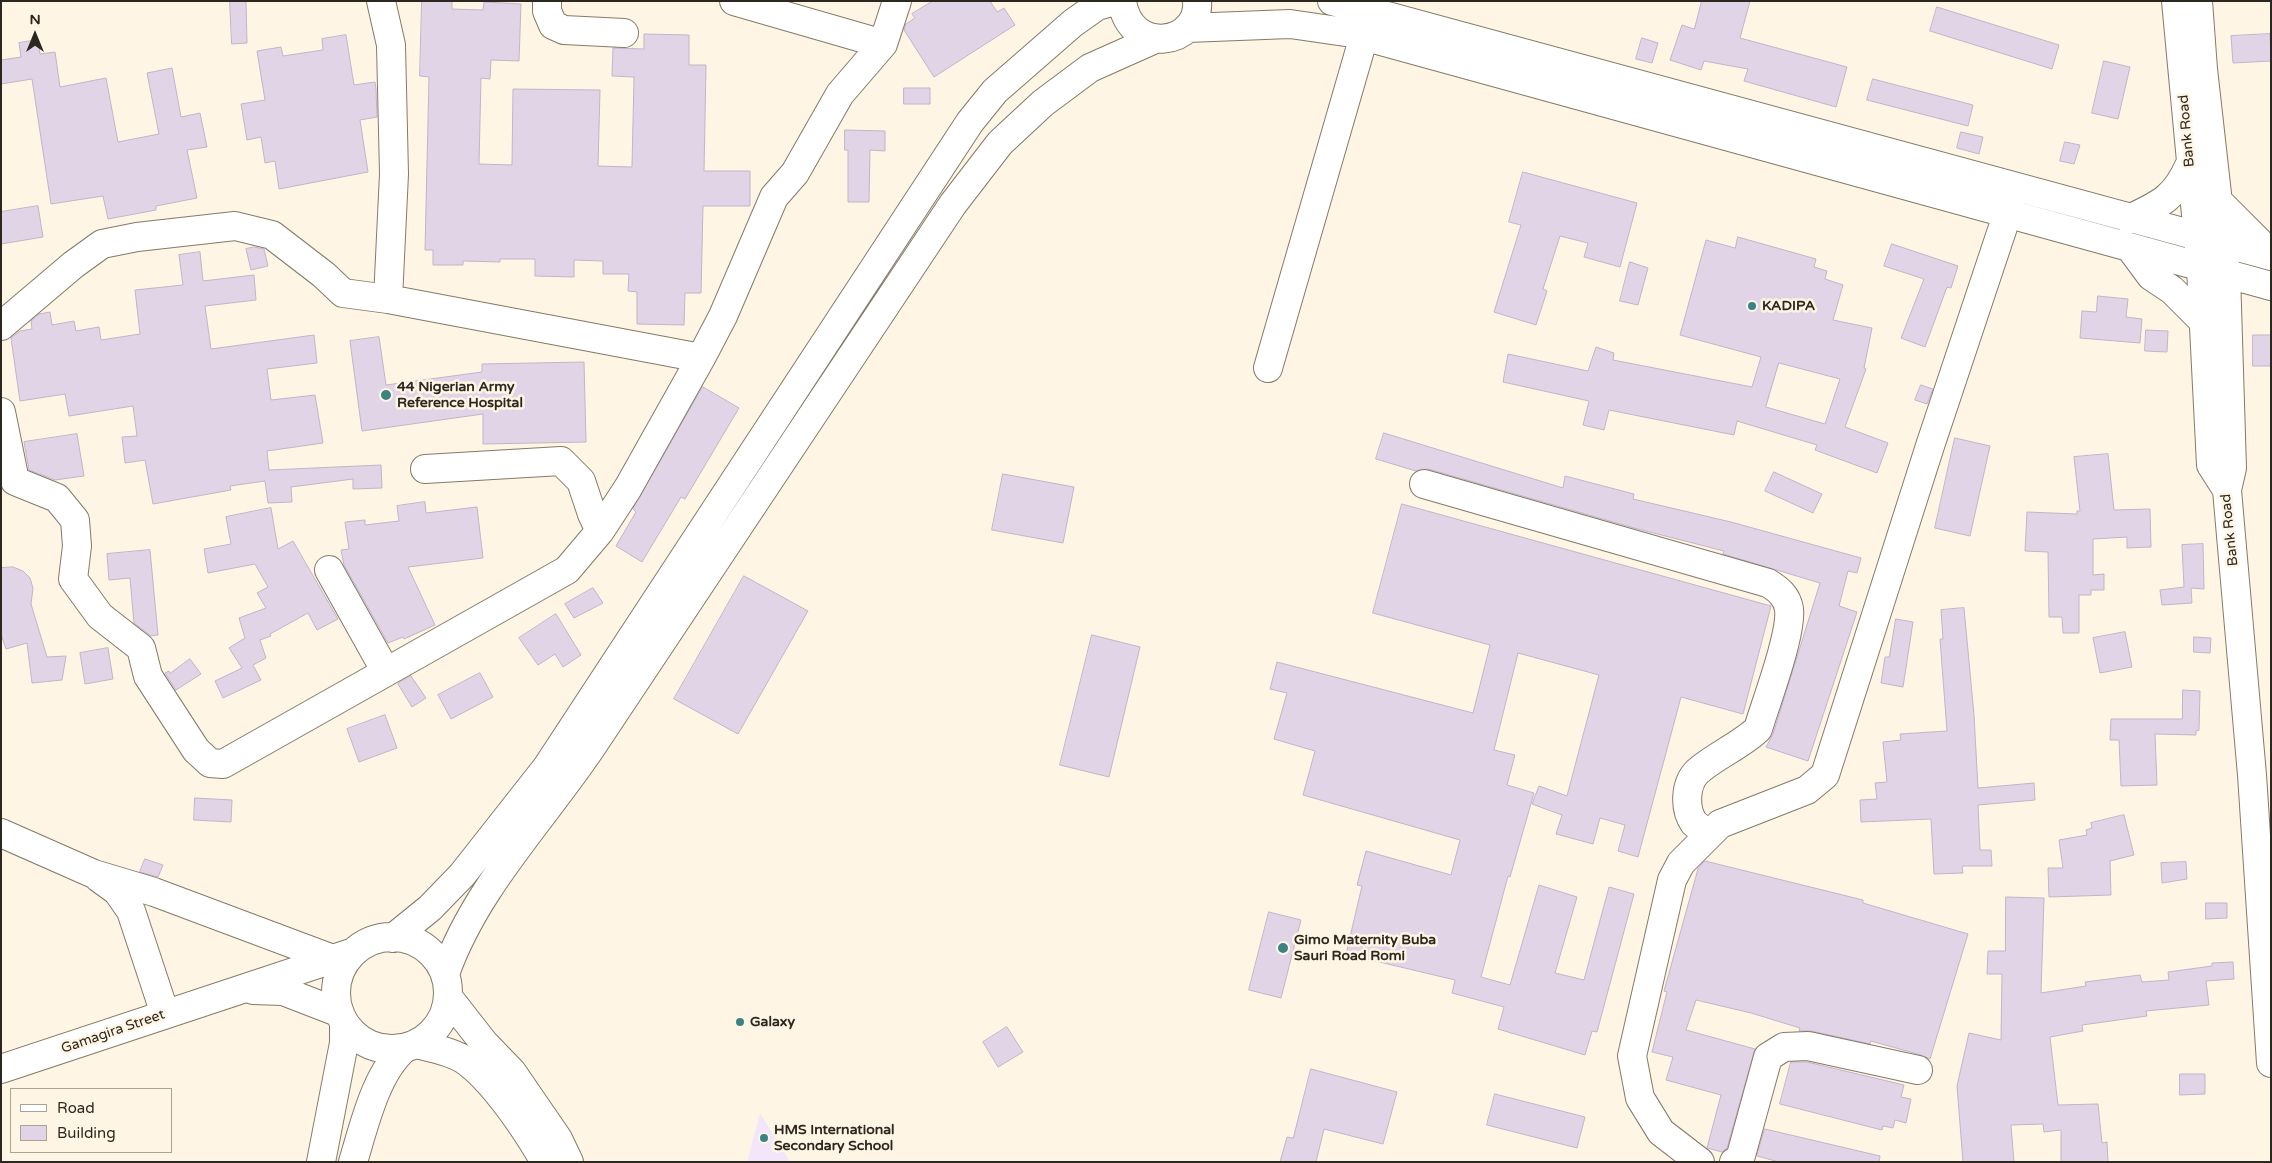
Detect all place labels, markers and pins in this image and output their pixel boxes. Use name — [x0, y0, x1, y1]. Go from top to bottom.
place label: KADIPA — [1762, 298, 1815, 314]
marker: KADIPA — [1746, 300, 1758, 312]
place label: 44 Nigerian Army Reference Hospital — [397, 379, 523, 412]
marker: 44 Nigerian Army Reference Hospital — [379, 388, 393, 402]
place label: Gimo Maternity Buba Sauri Road Romi — [1294, 932, 1436, 964]
marker: Gimo Maternity Buba Sauri Road Romi — [1276, 941, 1290, 955]
place label: Galaxy — [750, 1014, 795, 1030]
marker: Galaxy — [734, 1016, 746, 1028]
place label: HMS International Secondary School — [774, 1122, 895, 1154]
marker: HMS International Secondary School — [758, 1132, 770, 1144]

